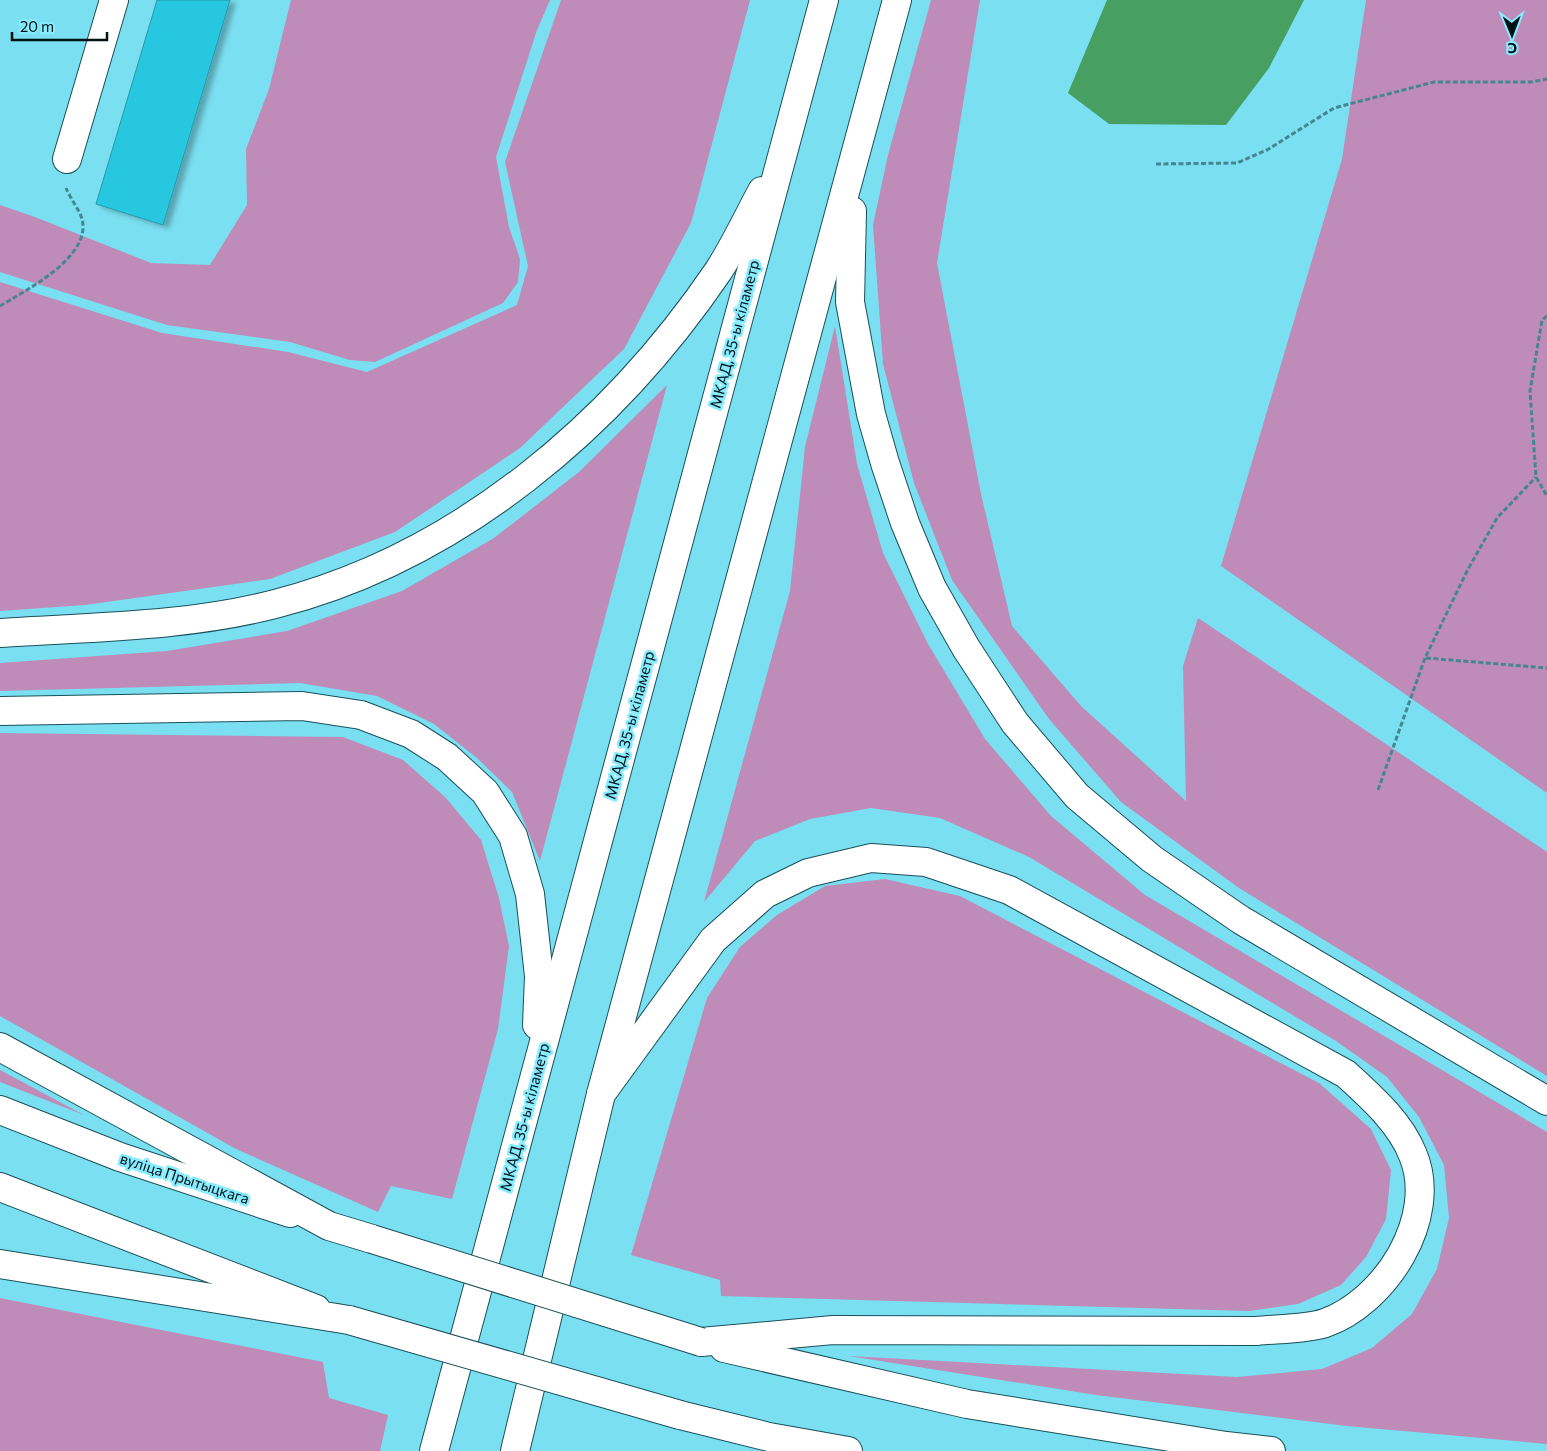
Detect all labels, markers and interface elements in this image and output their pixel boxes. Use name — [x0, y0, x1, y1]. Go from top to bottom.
scale bar — [12, 10, 108, 42]
north arrow — [1487, 10, 1537, 60]
text: 20 m — [20, 17, 54, 35]
text: С — [1507, 40, 1517, 57]
street label: МКАД, 35-ы кіламетр — [706, 258, 762, 410]
street label: МКАД, 35-ы кіламетр — [601, 649, 657, 801]
street label: МКАД, 35-ы кіламетр — [496, 1041, 552, 1193]
street label: вуліца Прытыцкага — [118, 1149, 252, 1207]

